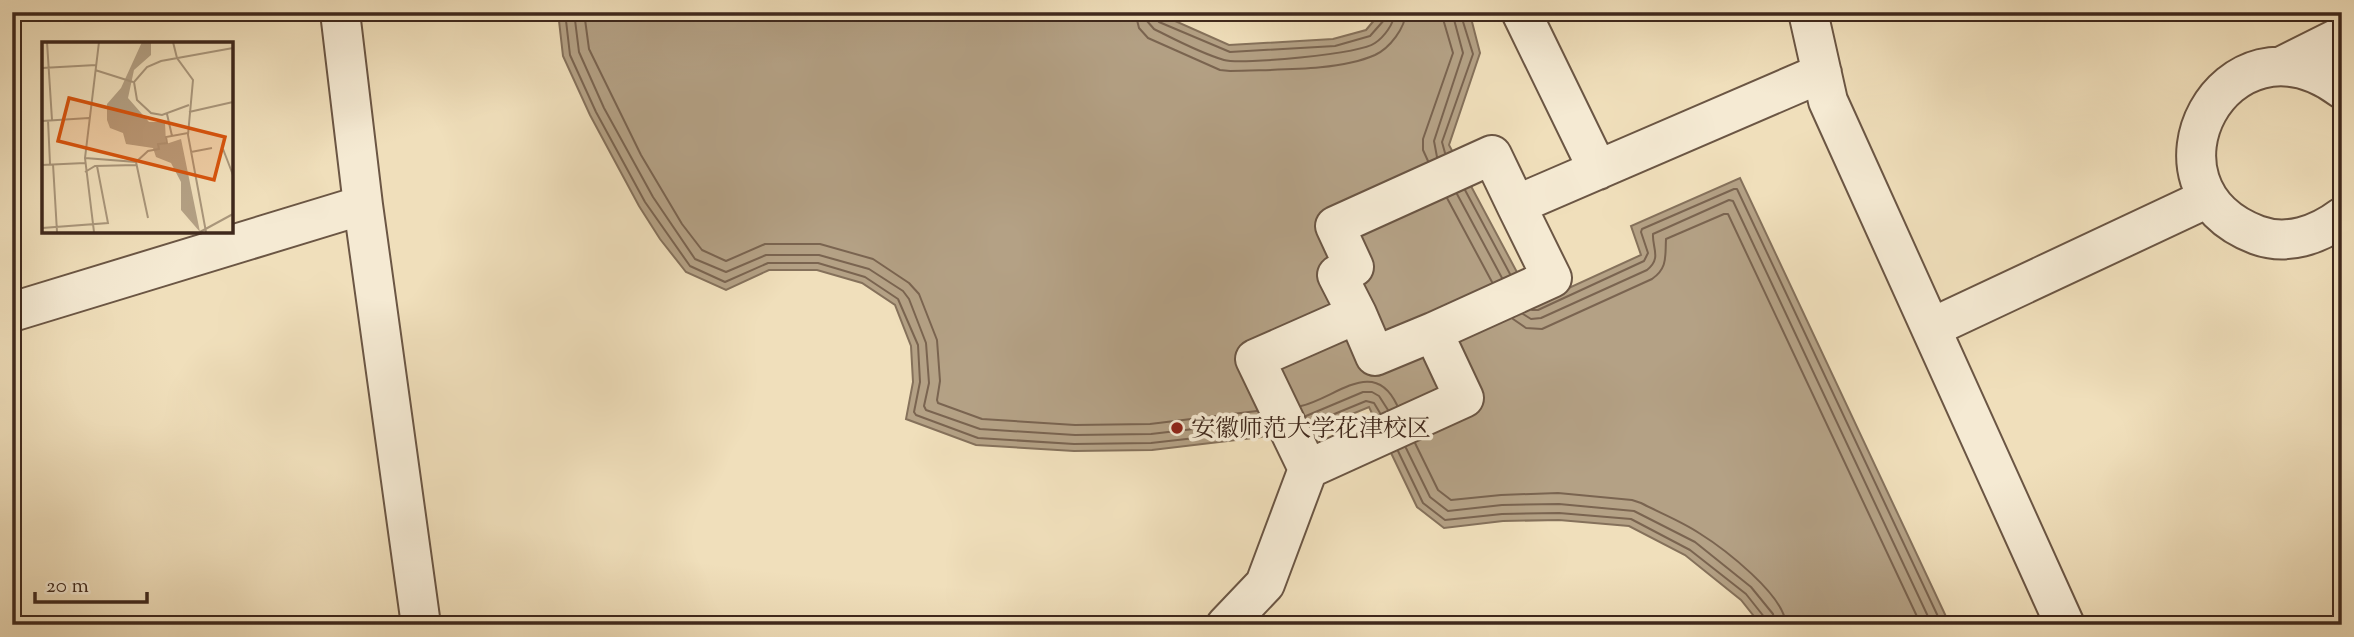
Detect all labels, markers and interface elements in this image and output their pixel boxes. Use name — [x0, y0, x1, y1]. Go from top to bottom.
inset map — [42, 42, 233, 233]
place label: 安徽师范大学花津校区 — [1191, 413, 1431, 447]
marker: 安徽师范大学花津校区 — [1169, 420, 1185, 436]
scale bar — [35, 560, 147, 604]
text: 20 m — [46, 572, 89, 602]

